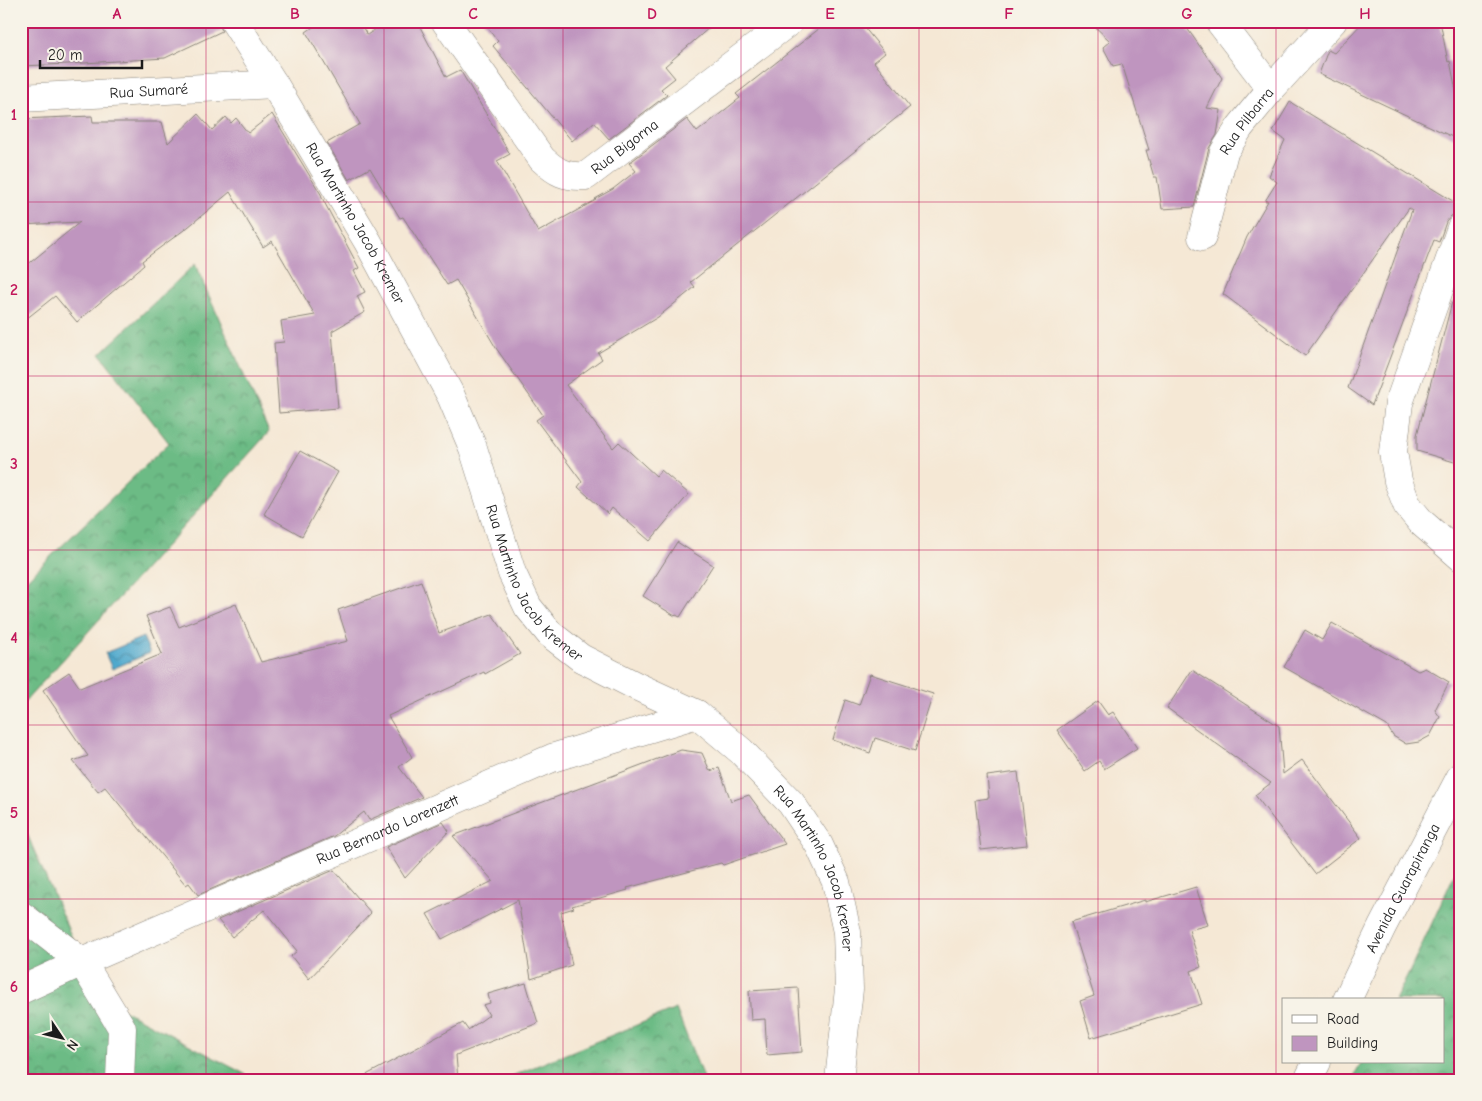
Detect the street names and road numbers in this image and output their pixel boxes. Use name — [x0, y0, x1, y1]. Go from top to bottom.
street label: Rua Sumaré — [109, 80, 189, 102]
street label: Rua Pilbarra — [1216, 84, 1278, 158]
street label: Rua Bigorna — [587, 115, 662, 178]
street label: Rua Martinho Jacob Kremer — [302, 139, 409, 307]
street label: Rua Martinho Jacob Kremer — [482, 502, 587, 665]
street label: Rua Martinho Jacob Kremer — [770, 781, 857, 952]
street label: Rua Bernardo Lorenzett — [313, 790, 462, 868]
street label: Avenida Guarapiranga — [1362, 820, 1444, 956]

